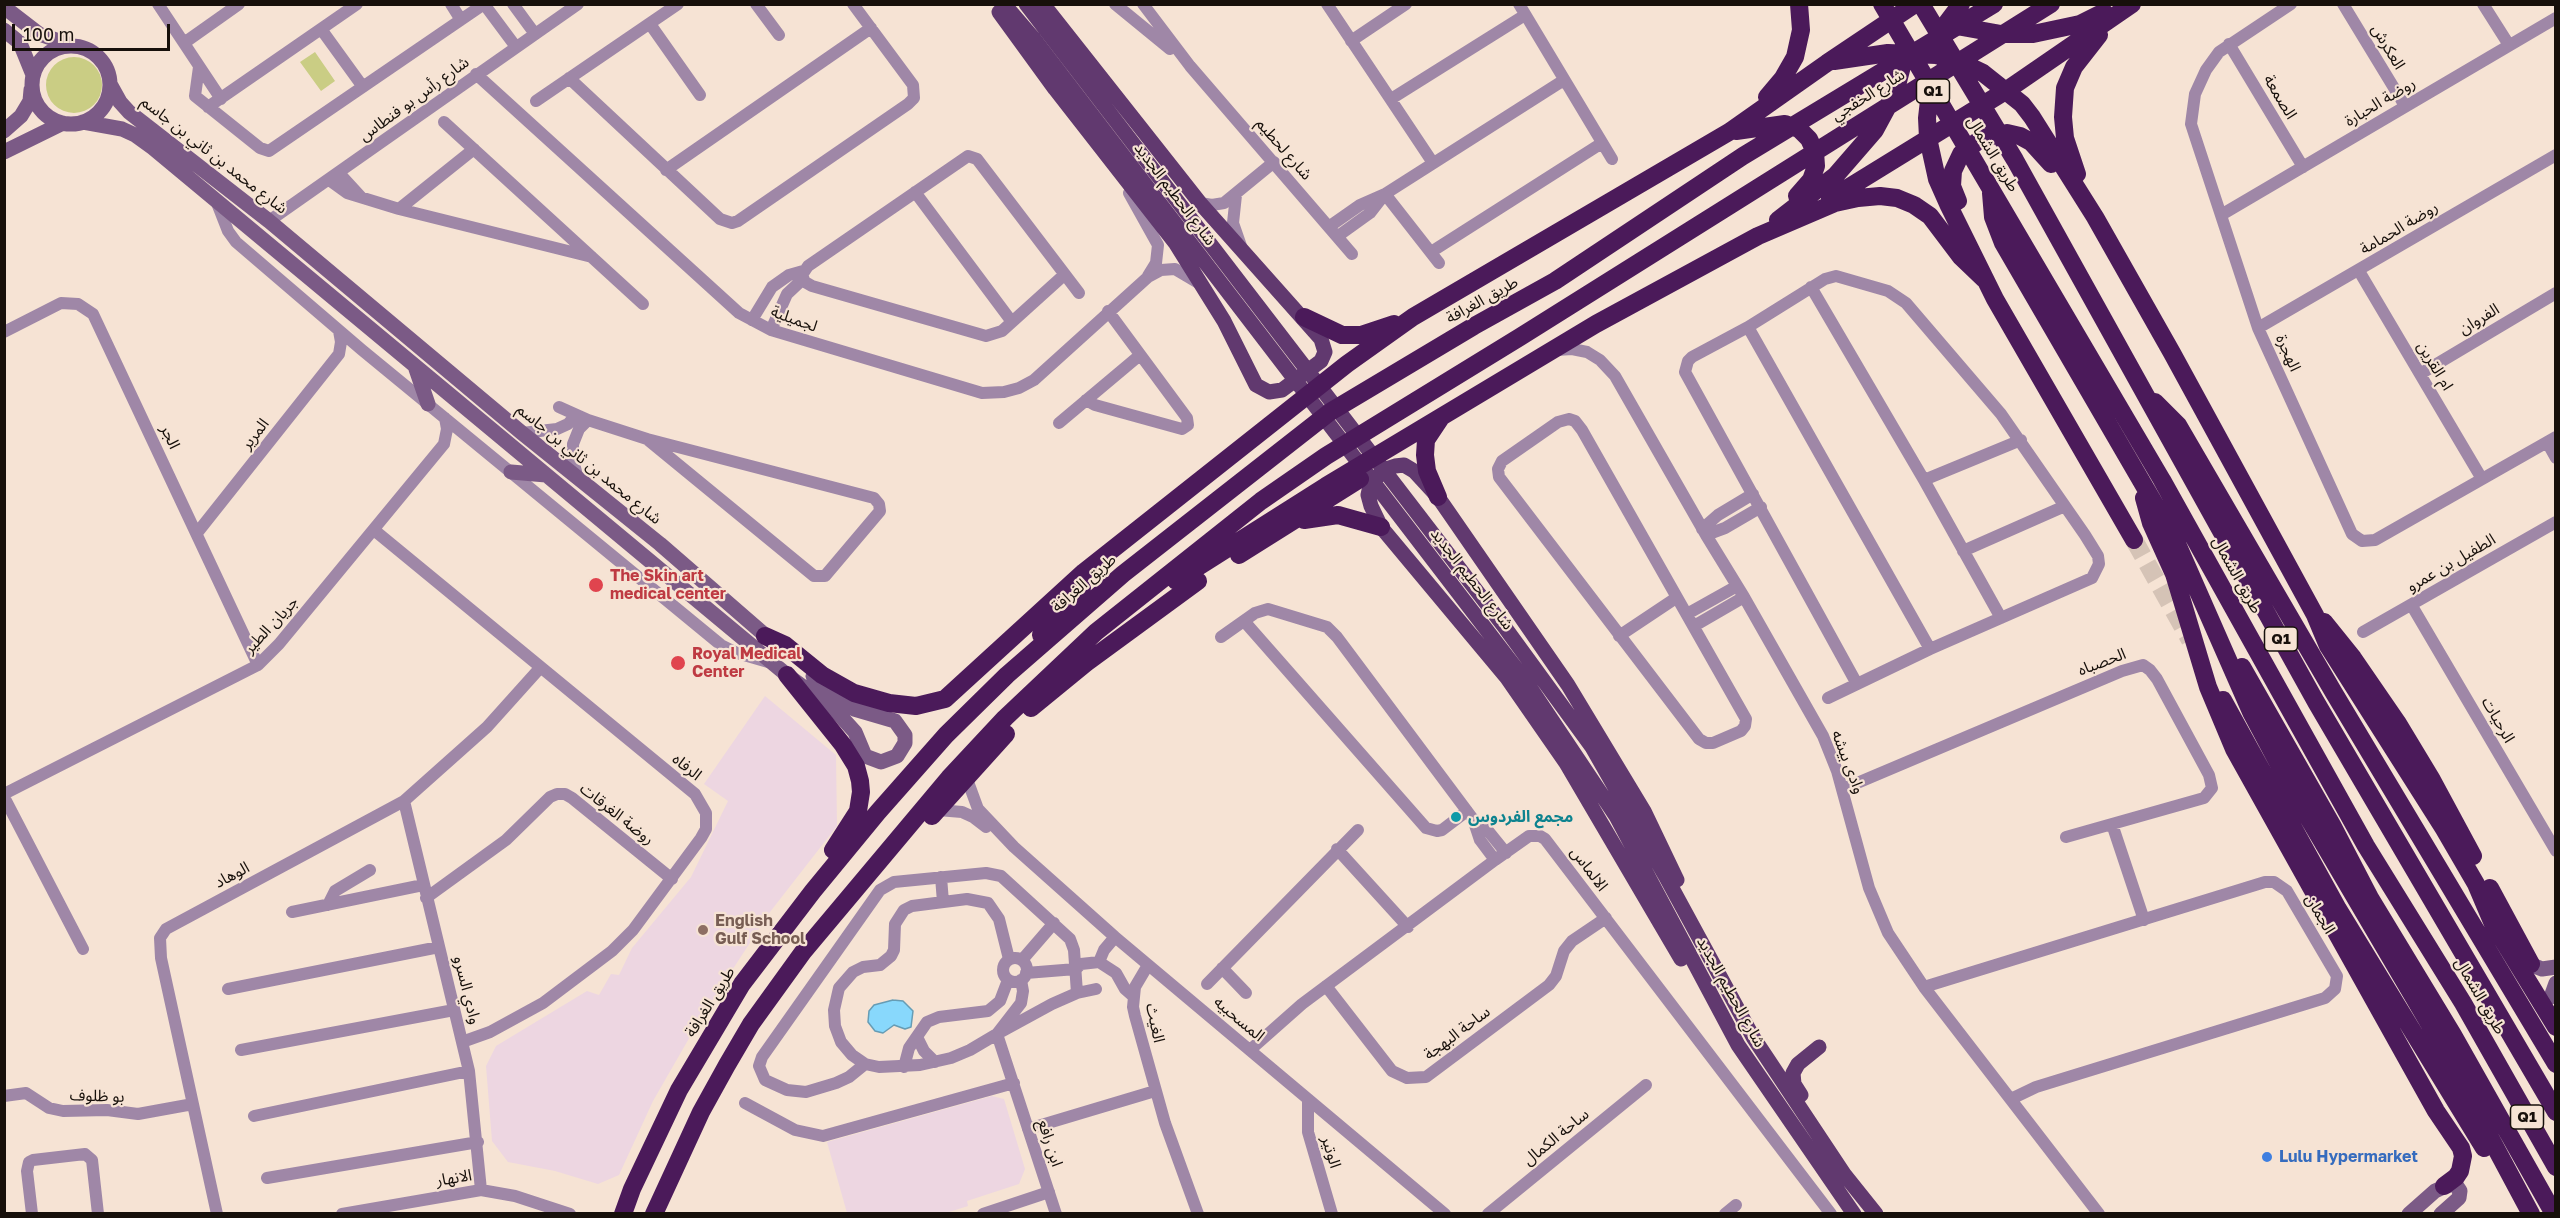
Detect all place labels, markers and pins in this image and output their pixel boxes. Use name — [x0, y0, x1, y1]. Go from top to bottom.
place label: The Skin art medical center — [610, 566, 726, 604]
marker: The Skin art medical center — [587, 576, 605, 594]
place label: Royal Medical Center — [692, 644, 802, 682]
marker: Royal Medical Center — [669, 654, 687, 672]
place label: مجمع الفردوس — [1468, 807, 1573, 827]
marker: مجمع الفردوس — [1449, 810, 1463, 824]
place label: English Gulf School — [715, 911, 805, 949]
marker: English Gulf School — [696, 923, 710, 937]
place label: Lulu Hypermarket — [2279, 1147, 2418, 1167]
marker: Lulu Hypermarket — [2260, 1150, 2274, 1164]

